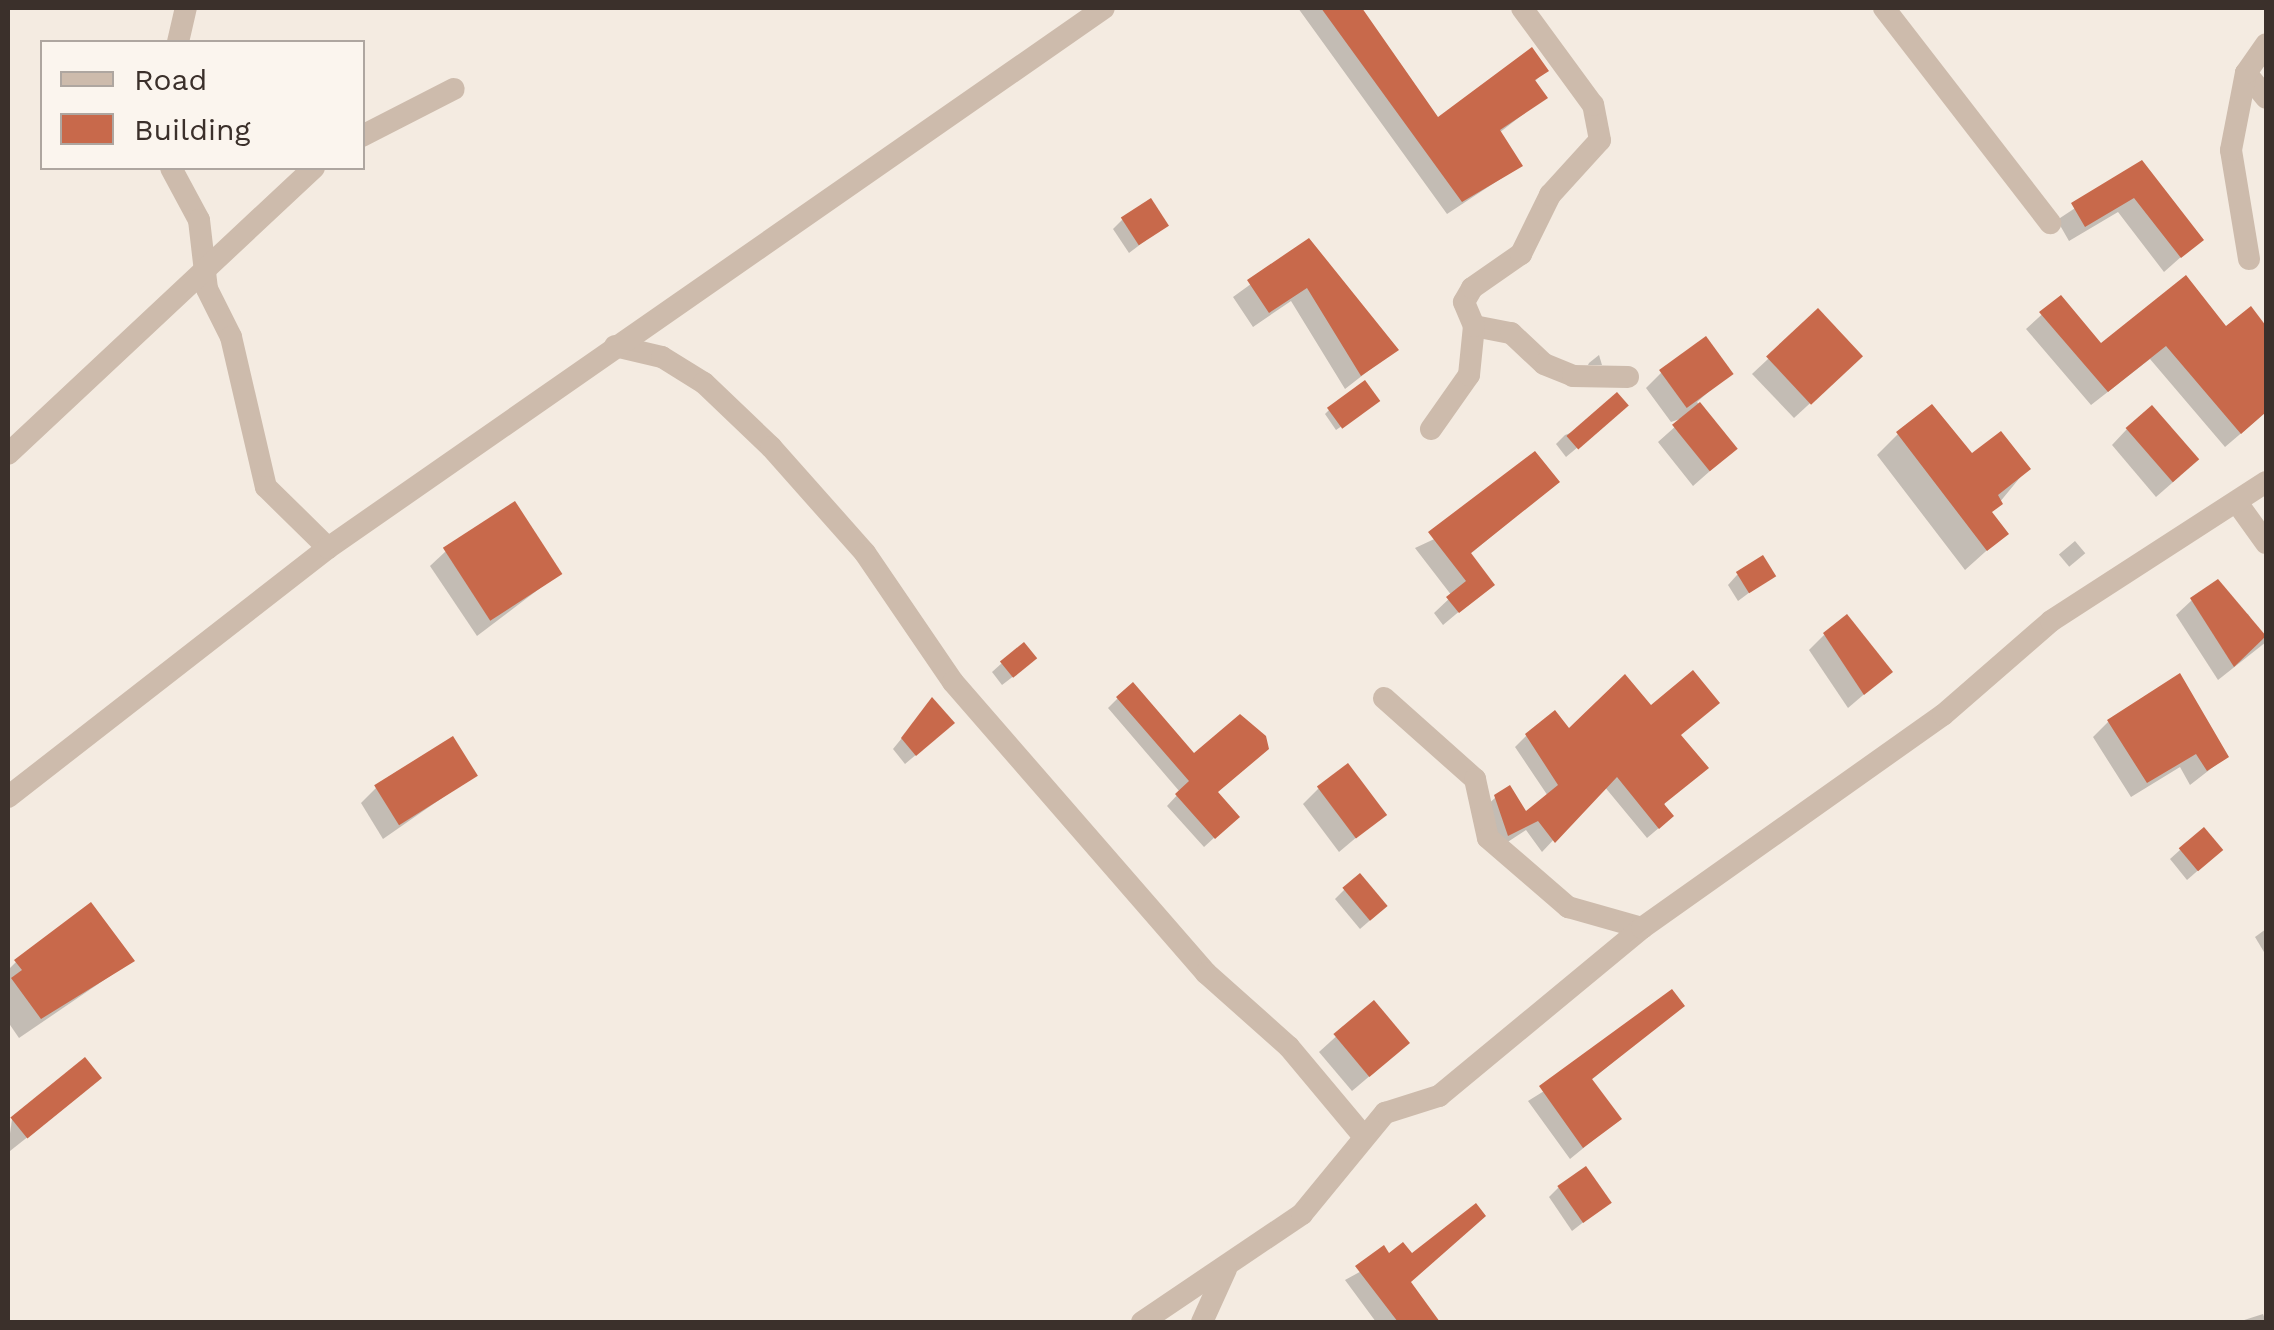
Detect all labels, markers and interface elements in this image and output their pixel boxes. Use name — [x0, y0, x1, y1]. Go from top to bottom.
legend — [40, 40, 365, 170]
text: Road — [134, 62, 207, 97]
text: Building — [134, 112, 251, 147]

